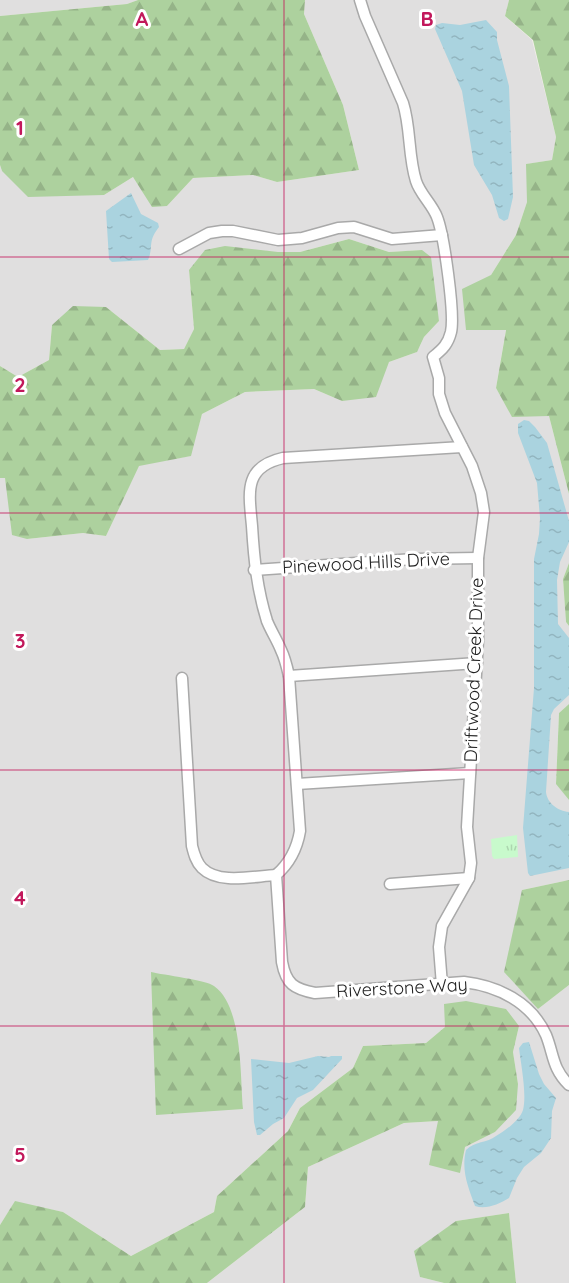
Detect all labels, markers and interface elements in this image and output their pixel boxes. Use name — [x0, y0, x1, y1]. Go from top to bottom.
text: A — [136, 6, 149, 31]
text: B — [420, 6, 434, 31]
text: 1 — [16, 115, 24, 140]
text: 2 — [14, 372, 26, 397]
street label: Pinewood Hills Drive — [281, 547, 450, 578]
street label: Driftwood Creek Drive — [459, 577, 488, 763]
text: 3 — [15, 628, 25, 653]
text: 4 — [14, 885, 26, 910]
street label: Riverstone Way — [336, 973, 468, 1002]
text: 5 — [14, 1142, 26, 1167]

